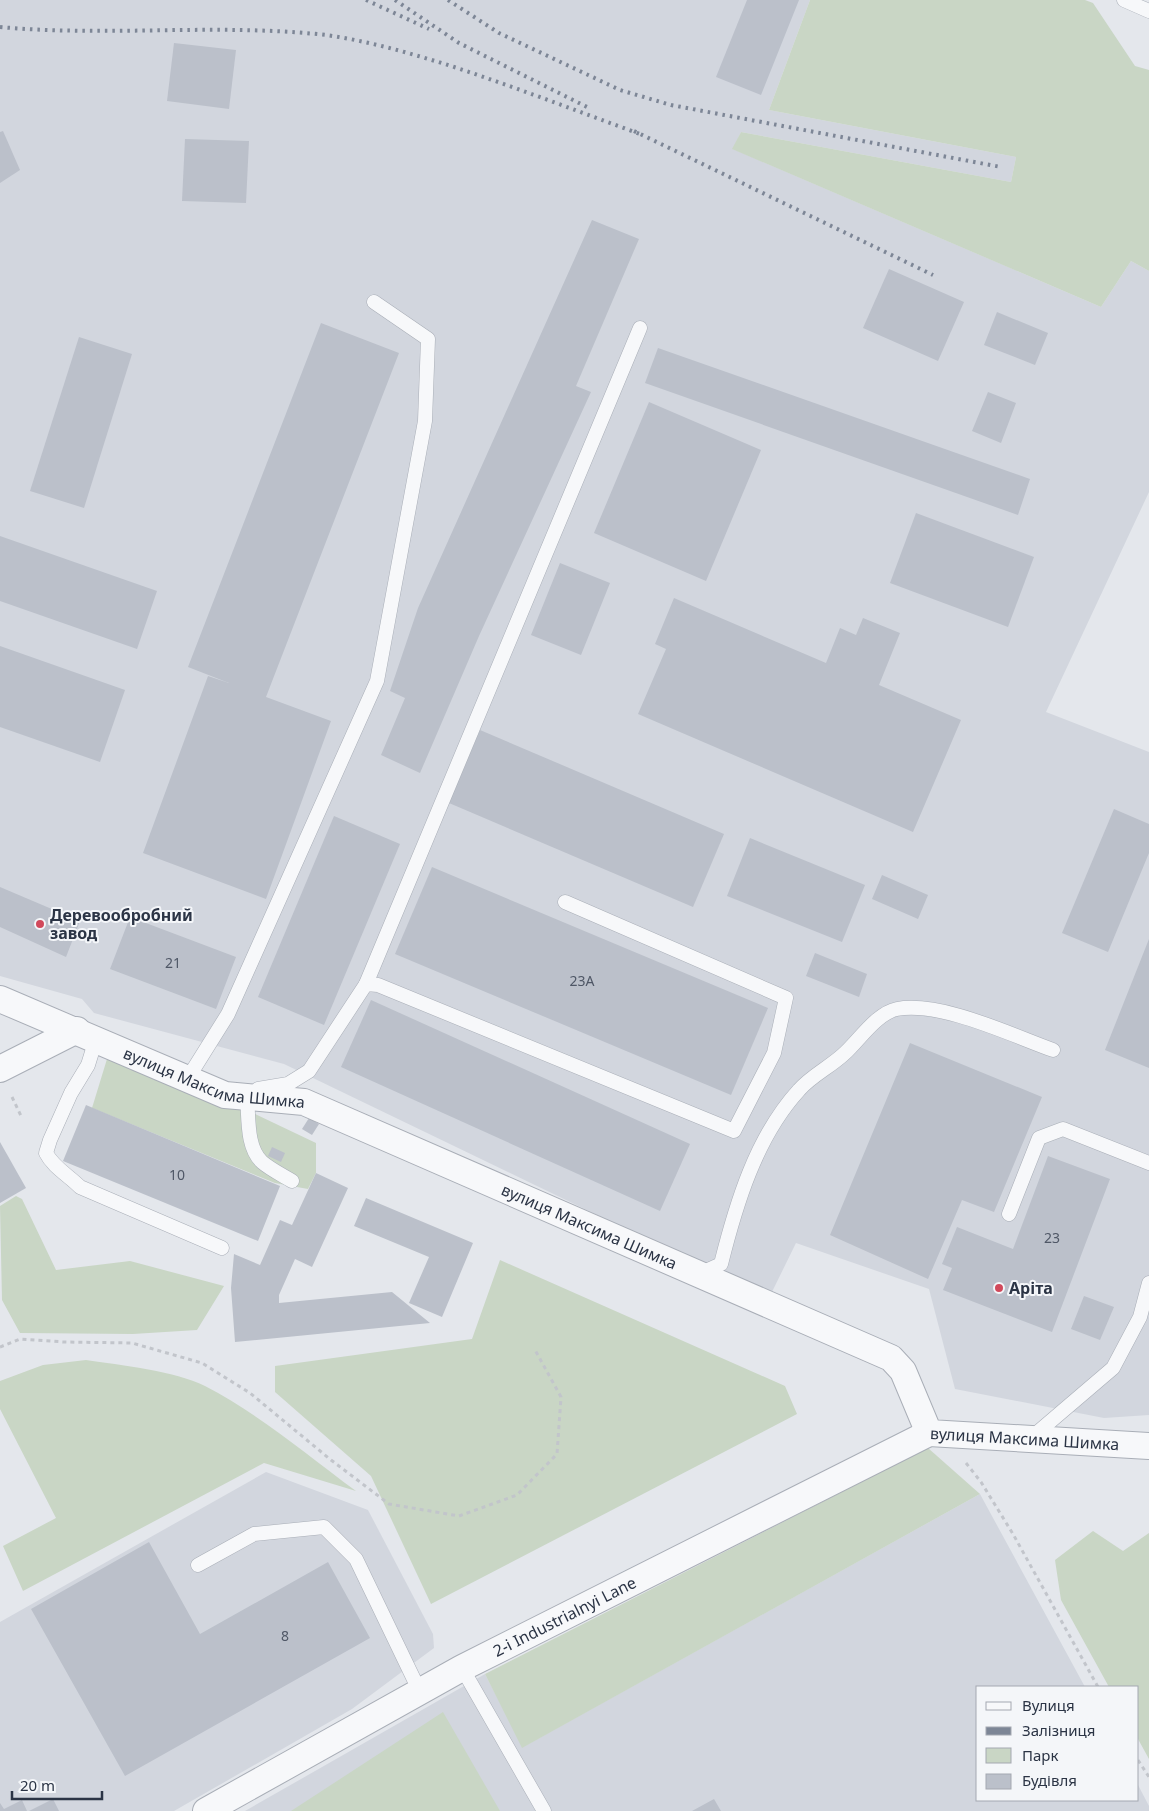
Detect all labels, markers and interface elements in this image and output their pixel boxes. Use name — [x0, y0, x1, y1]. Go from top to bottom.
place label: Деревообробний завод — [50, 904, 193, 944]
marker: Деревообробний завод — [34, 918, 46, 930]
house number: 21 — [165, 953, 181, 972]
house number: 23А — [570, 971, 595, 990]
street label: вулиця Максима Шимка — [120, 1042, 306, 1113]
house number: 10 — [169, 1165, 185, 1184]
street label: вулиця Максима Шимка — [498, 1178, 680, 1274]
house number: 23 — [1044, 1228, 1060, 1247]
place label: Аріта — [1009, 1277, 1053, 1299]
marker: Аріта — [993, 1282, 1005, 1294]
street label: вулиця Максима Шимка — [929, 1422, 1120, 1455]
street label: 2-i Industrialnyi Lane — [489, 1571, 640, 1662]
house number: 8 — [281, 1626, 289, 1645]
legend — [976, 1686, 1139, 1801]
text: Вулиця — [1022, 1695, 1075, 1715]
text: Залізниця — [1022, 1720, 1095, 1740]
text: Парк — [1022, 1745, 1058, 1765]
scale bar — [12, 1768, 102, 1800]
text: Будівля — [1022, 1770, 1077, 1790]
text: 20 m — [20, 1775, 55, 1795]

